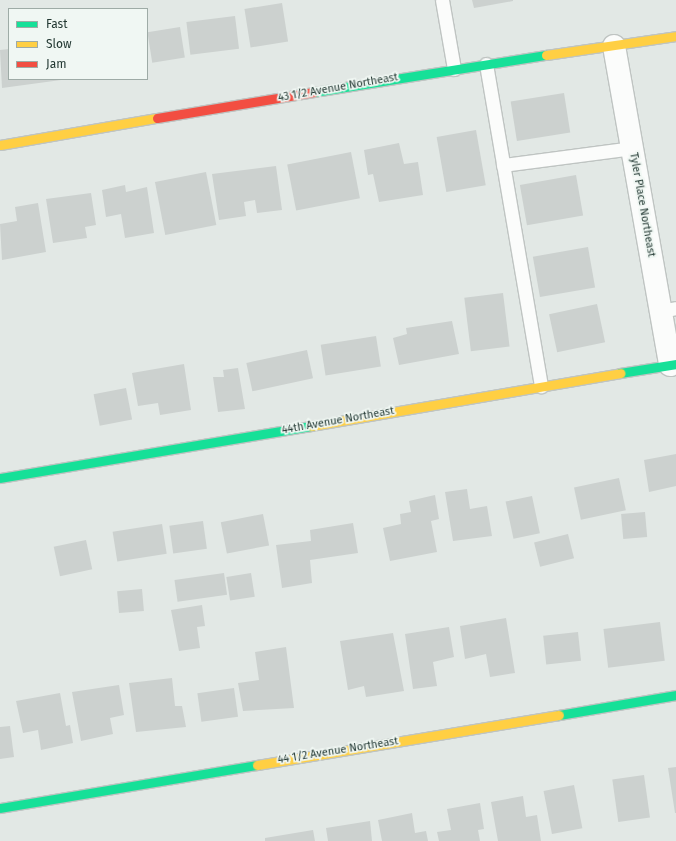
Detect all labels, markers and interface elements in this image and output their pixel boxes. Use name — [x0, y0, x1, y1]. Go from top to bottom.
legend — [8, 8, 148, 80]
text: Fast — [46, 17, 68, 31]
text: Slow — [46, 37, 72, 51]
text: Jam — [46, 57, 66, 71]
street label: 43 1/2 Avenue Northeast — [277, 71, 399, 105]
street label: Tyler Place Northeast — [626, 152, 658, 258]
street label: 44th Avenue Northeast — [281, 405, 395, 437]
street label: 44 1/2 Avenue Northeast — [277, 735, 399, 767]

